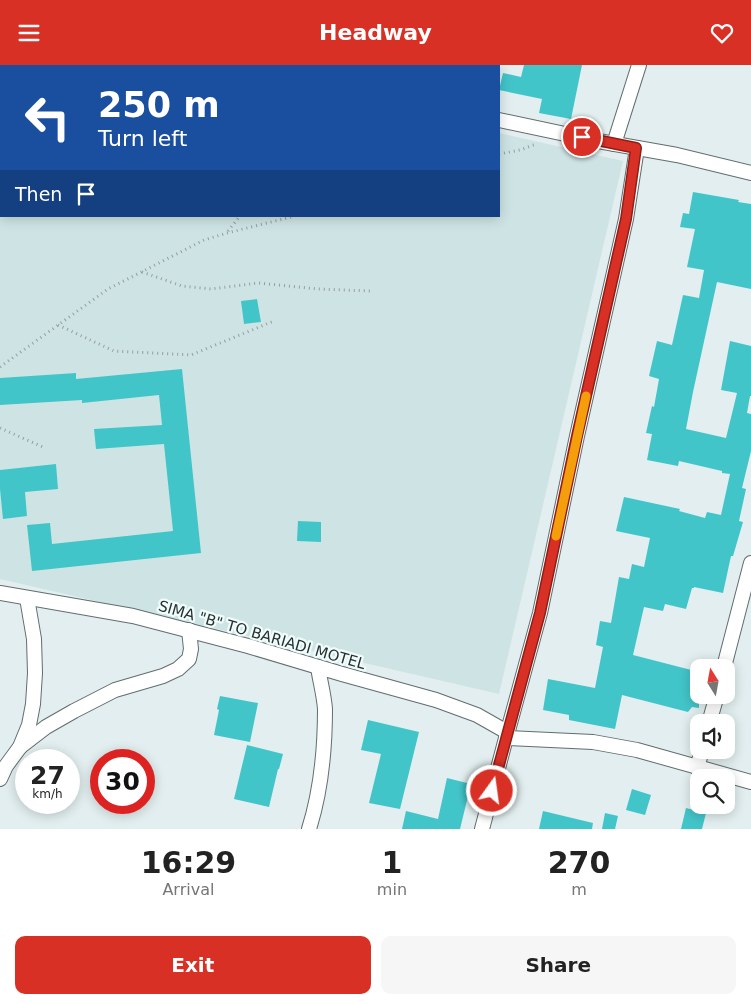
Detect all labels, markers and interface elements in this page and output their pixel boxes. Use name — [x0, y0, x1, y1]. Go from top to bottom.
icon: menu — [15, 19, 43, 47]
icon: heart — [708, 19, 736, 47]
text: Headway — [319, 20, 432, 45]
icon: left — [15, 85, 80, 150]
text: 250 m — [98, 85, 220, 125]
pin — [561, 116, 603, 158]
icon: arrive — [568, 123, 596, 151]
text: Turn left — [98, 126, 187, 151]
icon: arrive — [72, 180, 100, 208]
text: Then — [15, 183, 62, 205]
street label: SIMA "B" TO BARIADI MOTEL — [156, 597, 368, 673]
north arrow — [690, 659, 735, 704]
map controls — [690, 659, 735, 814]
button: sound — [690, 714, 735, 759]
speed limit sign: 30 — [90, 749, 155, 814]
text: 27 — [30, 761, 65, 790]
position arrow — [465, 764, 517, 816]
button: search — [690, 769, 735, 814]
text: km/h — [32, 787, 63, 801]
text: 16:29 — [141, 845, 236, 880]
text: 1 — [381, 845, 402, 880]
text: 270 — [548, 845, 610, 880]
text: Arrival — [162, 880, 214, 899]
text: min — [377, 880, 407, 899]
text: m — [571, 880, 587, 899]
button: Exit — [15, 936, 371, 994]
button: Share — [381, 936, 736, 994]

